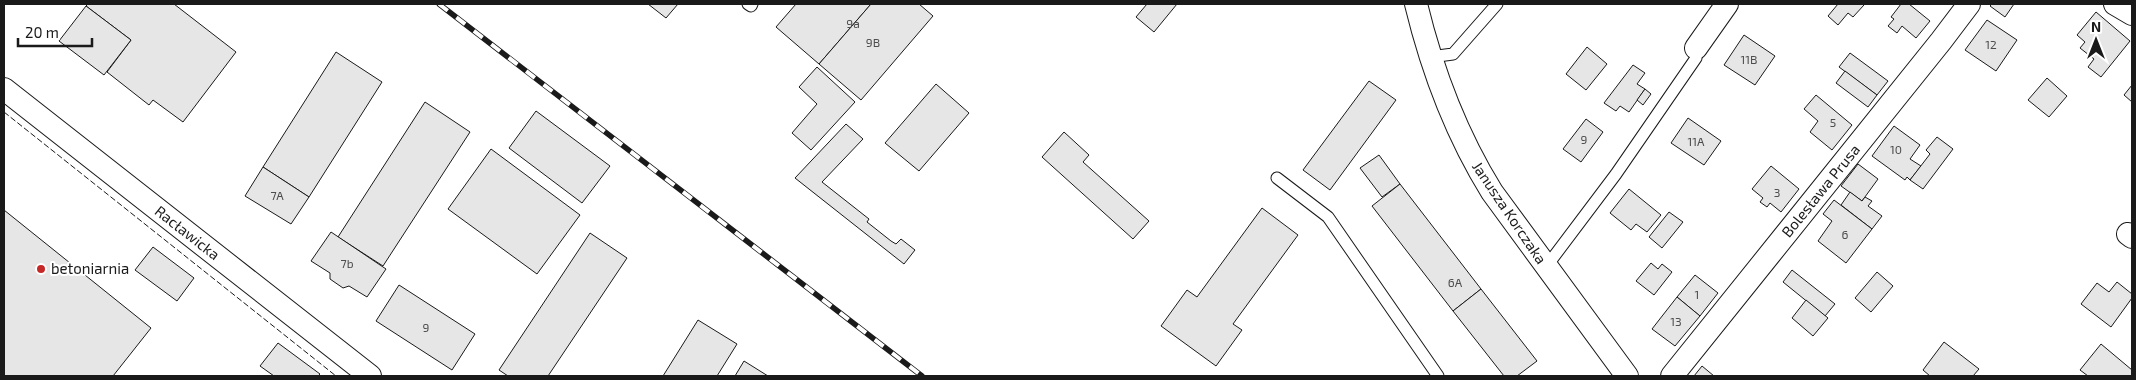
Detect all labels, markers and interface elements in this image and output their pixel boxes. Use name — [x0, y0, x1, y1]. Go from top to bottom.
scale bar — [18, 15, 91, 47]
north arrow — [2071, 15, 2121, 65]
house number: 9a — [846, 16, 860, 30]
text: N — [2091, 18, 2101, 35]
text: 20 m — [25, 23, 59, 41]
house number: 9B — [866, 35, 880, 49]
house number: 12 — [1985, 37, 1997, 51]
house number: 11B — [1741, 52, 1758, 66]
house number: 5 — [1830, 115, 1836, 129]
house number: 9 — [1581, 132, 1588, 146]
house number: 11A — [1687, 134, 1705, 148]
street label: Bolesława Prusa — [1777, 140, 1863, 240]
house number: 10 — [1890, 142, 1902, 156]
street label: Janusza Korczaka — [1469, 158, 1551, 267]
house number: 3 — [1774, 185, 1780, 199]
house number: 7A — [270, 188, 284, 202]
street label: Racławicka — [152, 201, 224, 263]
house number: 6 — [1842, 227, 1849, 241]
house number: 7b — [341, 256, 354, 270]
place label: betoniarnia — [51, 259, 129, 277]
marker: betoniarnia — [35, 263, 47, 275]
house number: 6A — [1448, 275, 1463, 289]
house number: 1 — [1695, 287, 1699, 301]
house number: 13 — [1670, 314, 1682, 328]
house number: 9 — [423, 320, 430, 334]

